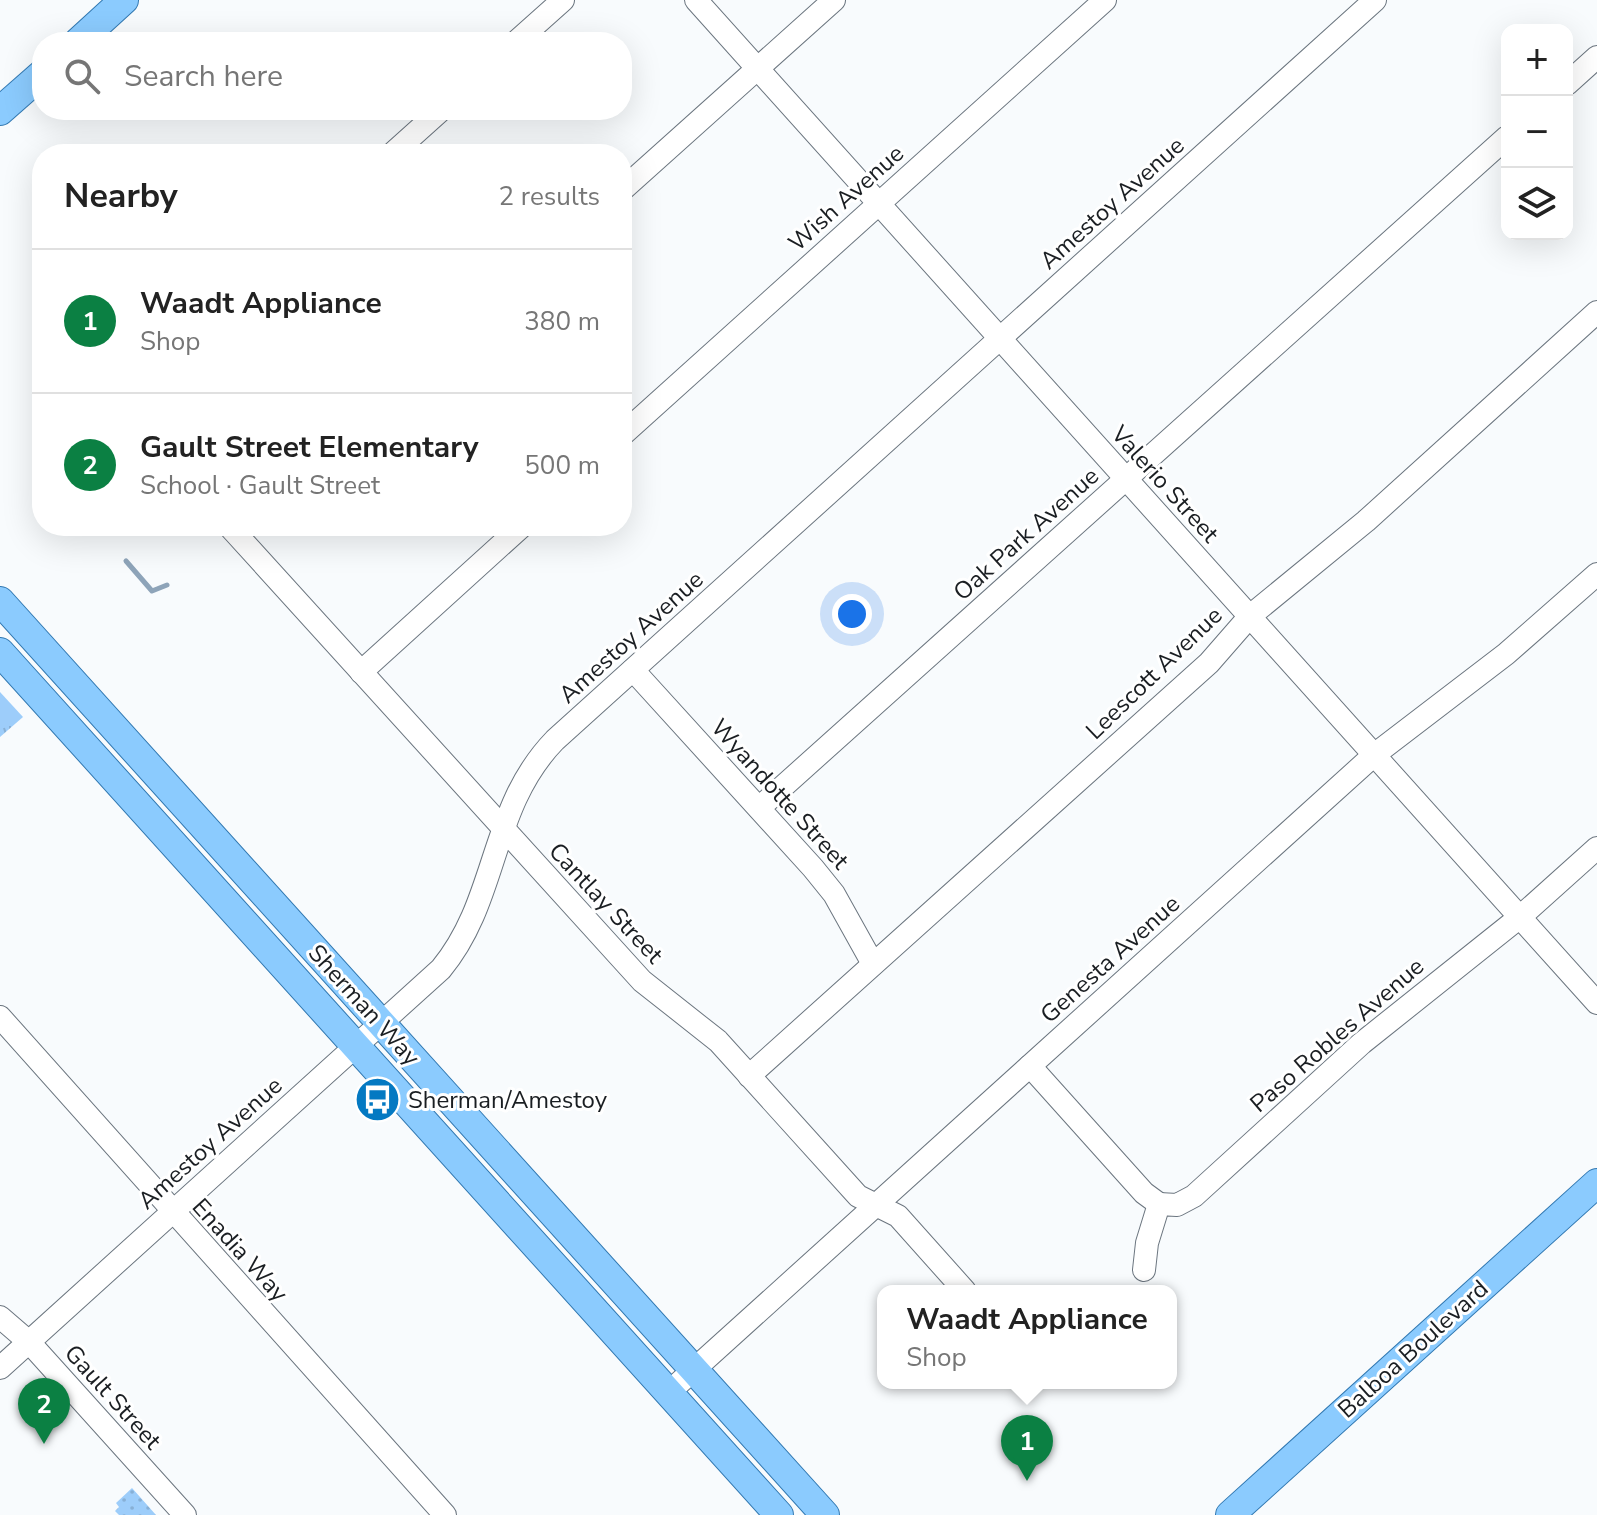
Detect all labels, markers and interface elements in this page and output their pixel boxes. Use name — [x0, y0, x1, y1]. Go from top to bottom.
map controls — [1501, 24, 1573, 240]
button: + — [1501, 24, 1573, 96]
search box — [32, 32, 632, 120]
icon: search — [60, 54, 104, 98]
text: Search here — [124, 56, 283, 97]
button: − — [1501, 96, 1573, 168]
street label: Amestoy Avenue — [1033, 130, 1191, 276]
street label: Wish Avenue — [781, 138, 911, 258]
button: layers — [1501, 168, 1573, 240]
text: Nearby — [64, 173, 178, 219]
text: 2 results — [499, 179, 600, 214]
text: Waadt Appliance — [140, 283, 382, 324]
text: 1 — [82, 304, 98, 339]
text: 380 m — [524, 304, 600, 339]
text: Shop — [140, 324, 200, 359]
street label: Valerio Street — [1103, 418, 1226, 550]
text: Gault Street Elementary — [140, 427, 479, 468]
text: 2 — [82, 448, 98, 483]
text: 500 m — [524, 448, 600, 483]
street label: Oak Park Avenue — [947, 460, 1105, 608]
text: School · Gault Street — [140, 468, 380, 503]
street label: Amestoy Avenue — [552, 564, 710, 710]
your location — [832, 594, 872, 634]
street label: Leescott Avenue — [1079, 600, 1229, 746]
street label: Wyandotte Street — [704, 712, 857, 877]
street label: Cantlay Street — [542, 836, 671, 971]
street label: Genesta Avenue — [1034, 888, 1186, 1030]
street label: Sherman Way — [301, 938, 427, 1073]
street label: Paso Robles Avenue — [1243, 951, 1431, 1119]
street label: Amestoy Avenue — [131, 1070, 289, 1216]
bus stop icon: Sherman/Amestoy — [353, 1076, 401, 1124]
place label: Sherman/Amestoy — [408, 1084, 608, 1116]
street label: Enadia Way — [185, 1191, 295, 1309]
street label: Balboa Boulevard — [1331, 1273, 1495, 1425]
popup — [877, 1285, 1177, 1389]
text: Waadt Appliance — [906, 1299, 1148, 1340]
street label: Gault Street — [57, 1338, 169, 1457]
text: Shop — [906, 1340, 967, 1375]
pin: 2 — [18, 1378, 70, 1444]
pin: 1 — [1001, 1415, 1053, 1481]

